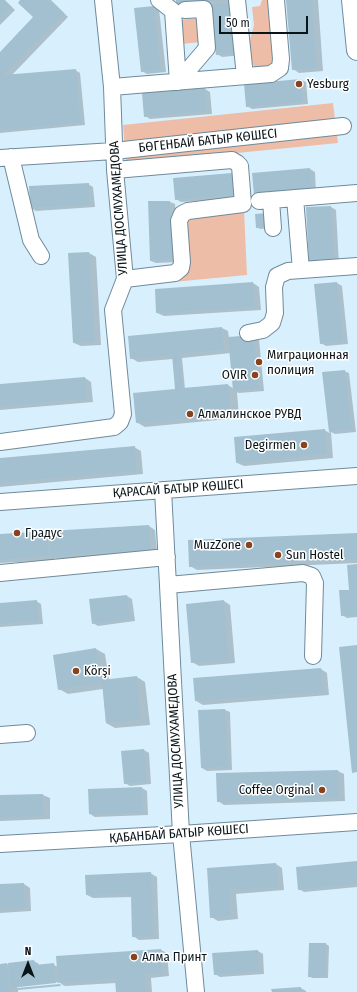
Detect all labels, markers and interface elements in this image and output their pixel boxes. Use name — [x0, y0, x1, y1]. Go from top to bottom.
scale bar — [221, 8, 310, 34]
text: 50 m — [226, 16, 250, 30]
place label: Yesburg — [307, 76, 349, 92]
marker: Yesburg — [294, 79, 304, 89]
street label: БӨГЕНБАЙ БАТЫР КӨШЕСІ — [138, 126, 278, 156]
street label: УЛИЦА ДОСМУХАМЕДОВА — [107, 140, 131, 276]
place label: Миграционная полиция — [267, 347, 349, 378]
marker: Миграционная полиция — [254, 357, 264, 367]
place label: OVIR — [222, 367, 247, 383]
marker: OVIR — [250, 370, 260, 380]
place label: Алмалинское РУВД — [198, 406, 301, 422]
marker: Алмалинское РУВД — [185, 409, 195, 419]
place label: Degirmen — [245, 437, 296, 453]
marker: Degirmen — [299, 440, 309, 450]
street label: ҚАРАСАЙ БАТЫР КӨШЕСІ — [112, 477, 244, 501]
place label: Градус — [25, 525, 62, 541]
marker: Градус — [12, 528, 22, 538]
place label: MuzZone — [194, 537, 241, 553]
marker: MuzZone — [244, 540, 254, 550]
place label: Sun Hostel — [286, 547, 343, 563]
marker: Sun Hostel — [273, 550, 283, 560]
place label: Körşi — [84, 663, 111, 679]
marker: Körşi — [71, 666, 81, 676]
street label: УЛИЦА ДОСМУХАМЕДОВА — [165, 673, 187, 809]
place label: Coffee Orginal — [239, 782, 314, 798]
marker: Coffee Orginal — [317, 785, 327, 795]
street label: ҚАБАНБАЙ БАТЫР КӨШЕСІ — [109, 821, 249, 847]
north arrow — [8, 944, 48, 984]
text: N — [25, 945, 31, 958]
place label: Алма Принт — [142, 949, 207, 965]
marker: Алма Принт — [129, 952, 139, 962]

